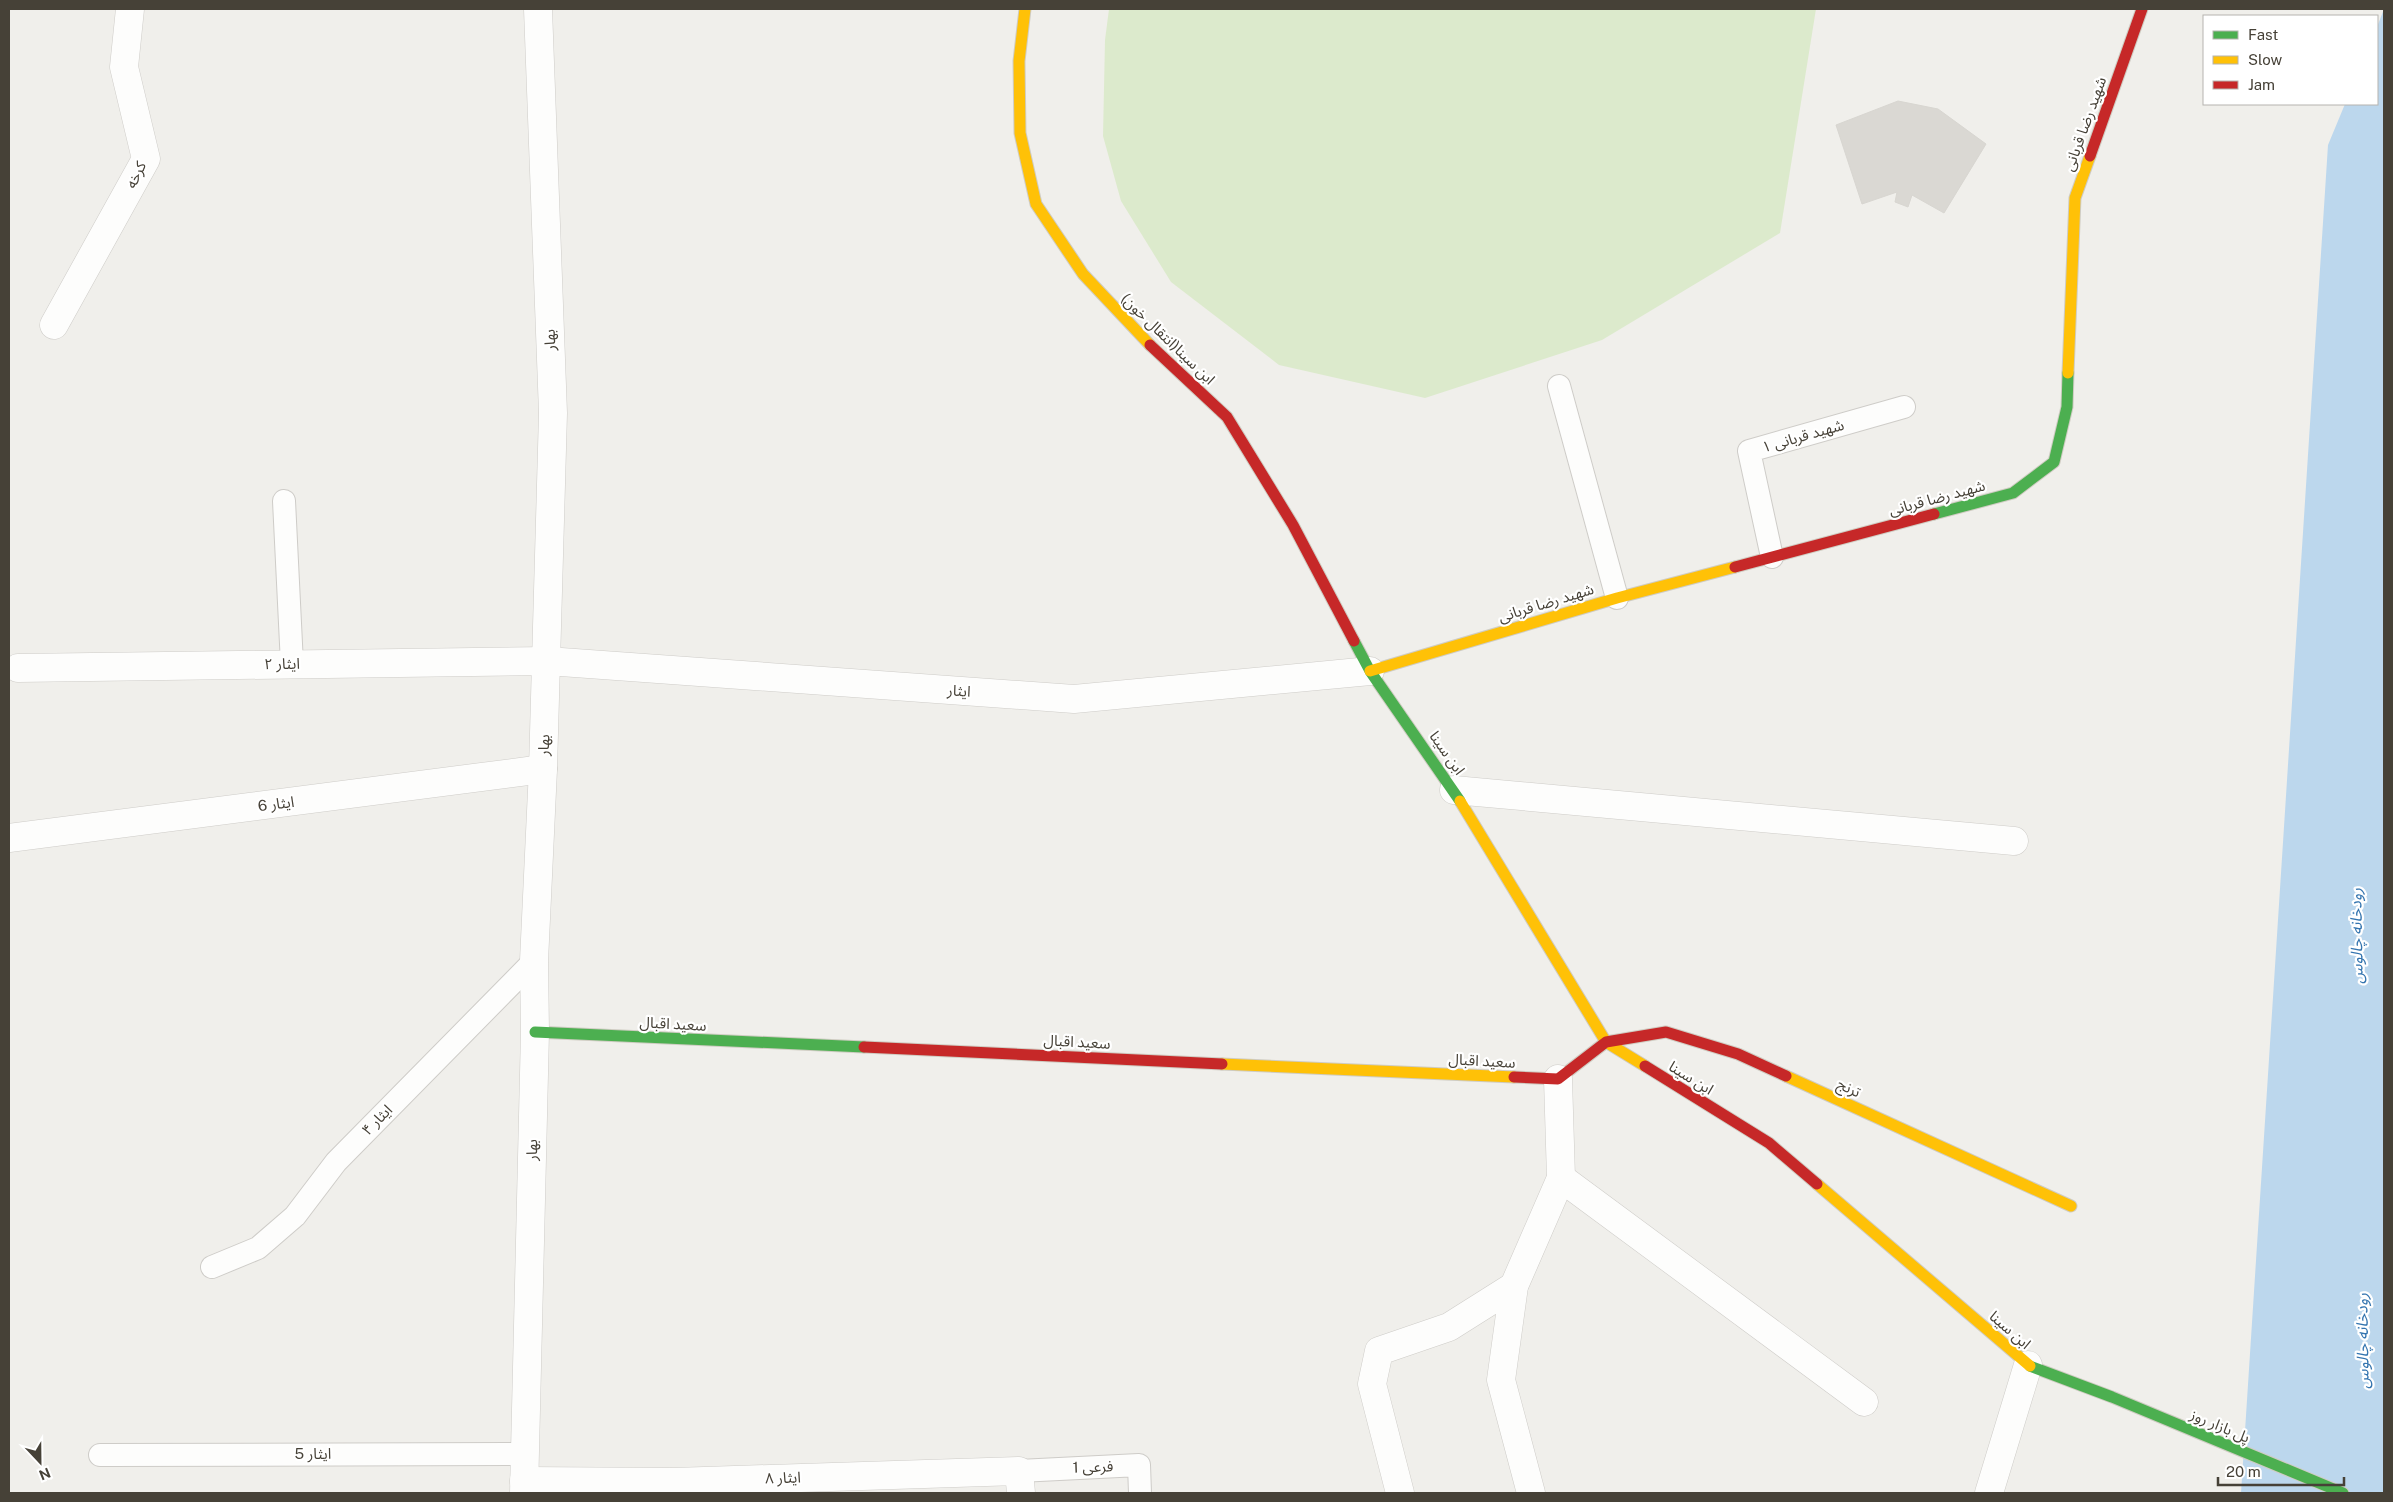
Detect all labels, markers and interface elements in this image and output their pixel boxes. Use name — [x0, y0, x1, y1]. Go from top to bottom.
legend — [2203, 15, 2378, 105]
text: Fast — [2248, 26, 2278, 43]
text: Slow — [2248, 51, 2283, 68]
street label: شهید رضا قربانی — [2060, 74, 2110, 174]
text: Jam — [2248, 76, 2275, 93]
street label: کرخه — [122, 158, 151, 191]
street label: ابن سینا(انتقال خون) — [1117, 290, 1219, 388]
street label: بهار — [541, 329, 559, 352]
street label: شهید قربانی ۱ — [1760, 416, 1846, 456]
street label: شهید رضا قربانی — [1887, 476, 1987, 519]
street label: شهید رضا قربانی — [1496, 580, 1596, 626]
street label: ایثار ۲ — [264, 655, 300, 673]
street label: ایثار — [946, 681, 971, 701]
street label: ابن سینا — [1426, 728, 1468, 778]
street label: بهار — [535, 734, 553, 757]
street label: ایثار 6 — [257, 793, 295, 815]
water label: رودخانه چالوس — [2346, 888, 2368, 984]
street label: سعید اقبال — [639, 1013, 707, 1035]
street label: سعید اقبال — [1043, 1031, 1111, 1053]
street label: سعید اقبال — [1448, 1050, 1516, 1072]
street label: ابن سینا — [1665, 1057, 1717, 1099]
street label: ترنج — [1833, 1075, 1864, 1104]
street label: ایثار ۴ — [358, 1101, 396, 1139]
street label: بهار — [523, 1139, 541, 1162]
water label: رودخانه چالوس — [2352, 1293, 2374, 1389]
street label: ابن سینا — [1986, 1307, 2034, 1353]
street label: پل بازار روز — [2186, 1405, 2253, 1448]
north arrow — [15, 1437, 65, 1487]
street label: ایثار 5 — [295, 1445, 331, 1463]
scale bar — [2218, 1454, 2344, 1486]
street label: فرعی 1 — [1072, 1457, 1114, 1477]
text: 20 m — [2226, 1463, 2261, 1480]
text: N — [37, 1465, 53, 1484]
street label: ایثار ۸ — [765, 1468, 801, 1488]

